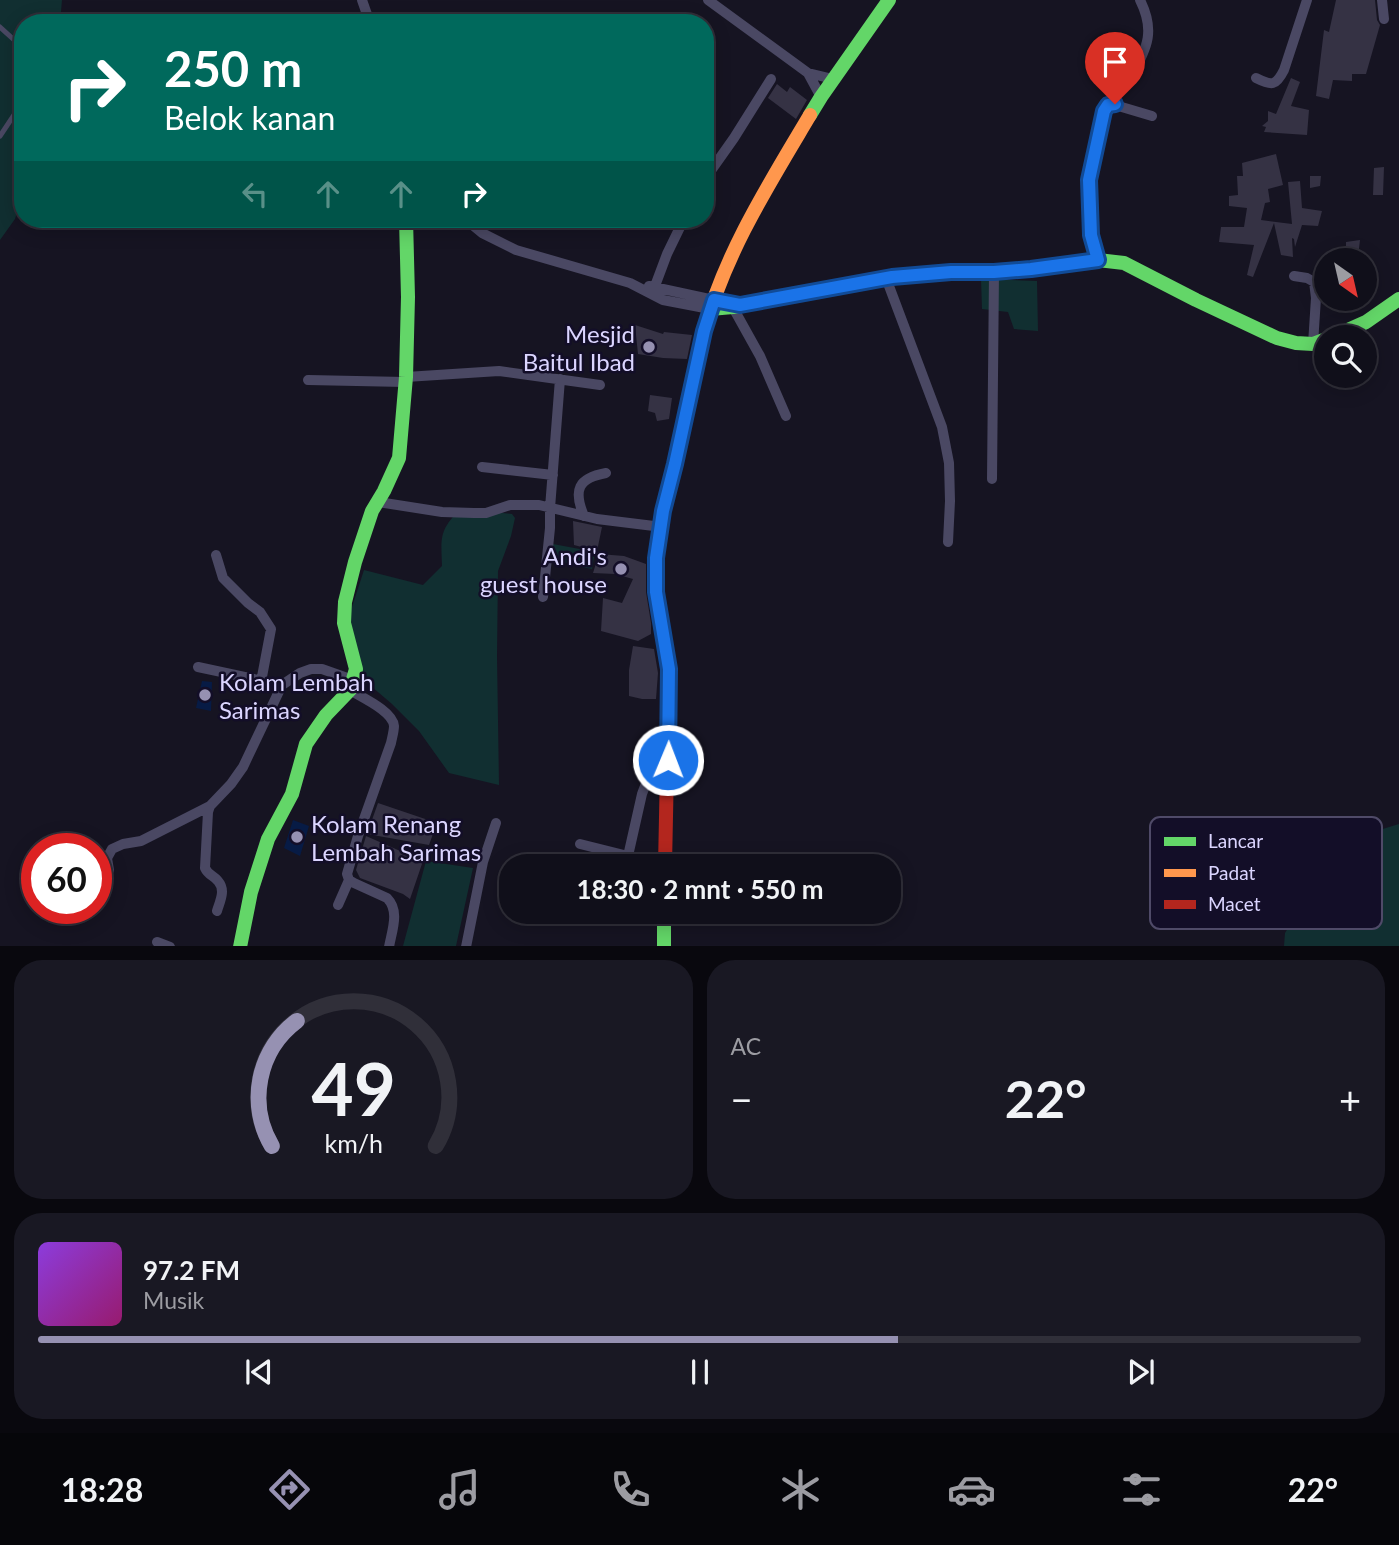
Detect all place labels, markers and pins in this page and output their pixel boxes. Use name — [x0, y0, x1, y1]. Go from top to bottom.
pin — [1085, 32, 1145, 104]
place label: Mesjid Baitul Ibad — [523, 319, 635, 376]
marker: Mesjid Baitul Ibad — [641, 339, 657, 355]
place label: Andi's guest house — [480, 541, 607, 598]
marker: Andi's guest house — [613, 561, 629, 577]
place label: Kolam Lembah Sarimas — [219, 667, 374, 724]
marker: Kolam Lembah Sarimas — [197, 687, 213, 703]
place label: Kolam Renang Lembah Sarimas — [311, 809, 481, 866]
marker: Kolam Renang Lembah Sarimas — [289, 829, 305, 845]

